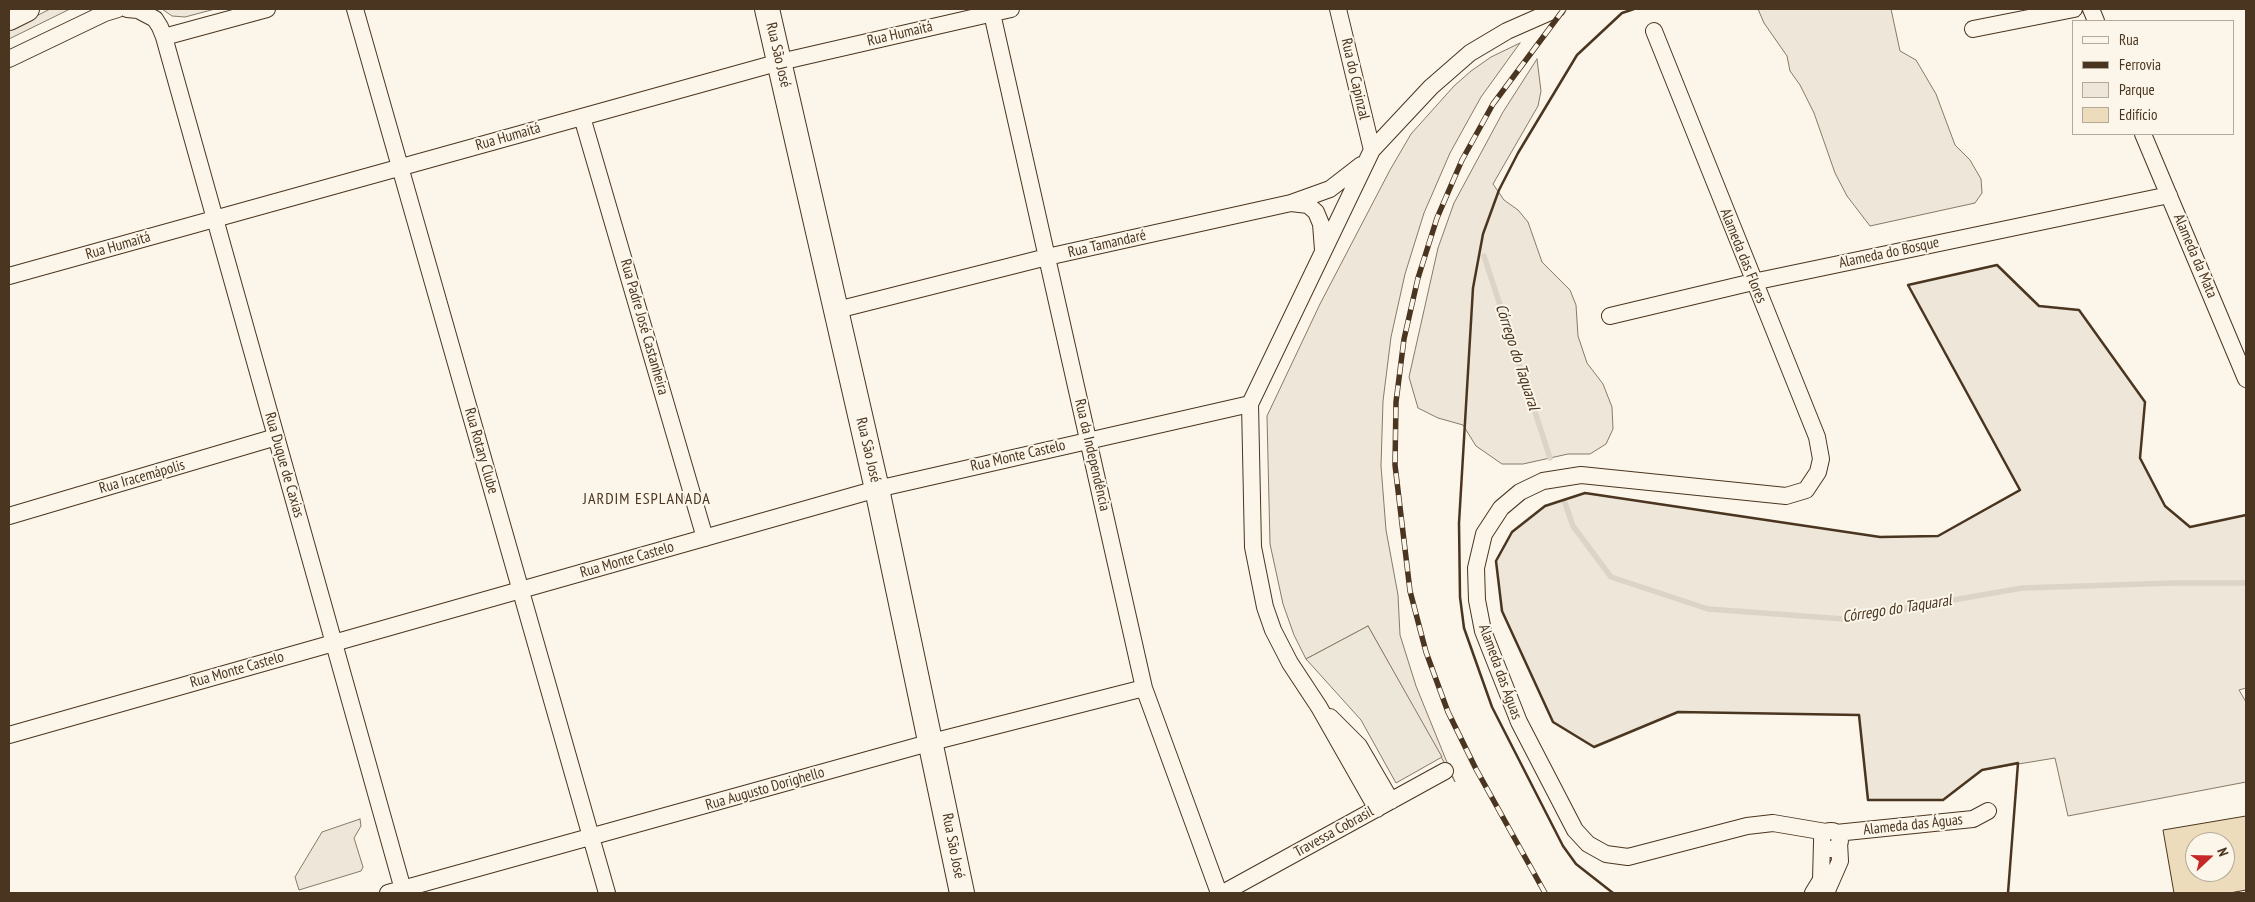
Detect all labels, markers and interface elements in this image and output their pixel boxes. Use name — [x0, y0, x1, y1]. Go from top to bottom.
street label: Rua Humaitá — [866, 18, 934, 50]
legend — [2072, 20, 2235, 135]
street label: Rua São José — [762, 21, 794, 89]
text: Rua — [2119, 30, 2139, 49]
street label: Rua do Capinzal — [1337, 37, 1373, 121]
text: Ferrovia — [2119, 55, 2161, 74]
text: Parque — [2119, 80, 2155, 99]
text: Edifício — [2119, 105, 2157, 124]
street label: Rua Humaitá — [474, 119, 542, 155]
street label: Alameda das Flores — [1716, 206, 1770, 306]
street label: Alameda da Mata — [2169, 211, 2221, 301]
street label: Rua Tamandaré — [1066, 226, 1148, 262]
street label: Rua Humaitá — [84, 228, 152, 264]
street label: Alameda do Bosque — [1837, 234, 1941, 272]
street label: Rua Padre José Castanheira — [616, 257, 672, 397]
water label: Córrego do Taquaral — [1491, 302, 1543, 412]
street label: Rua da Independência — [1070, 397, 1114, 513]
street label: Rua Rotary Clube — [460, 406, 502, 496]
street label: Rua Duque de Caxias — [260, 410, 308, 520]
street label: Rua São José — [852, 416, 884, 484]
street label: Rua Monte Castelo — [969, 436, 1067, 476]
street label: Rua Iracemápolis — [97, 456, 187, 498]
district label: JARDIM ESPLANADA — [581, 489, 713, 509]
street label: Rua Monte Castelo — [578, 538, 676, 582]
water label: Córrego do Taquaral — [1841, 591, 1953, 627]
street label: Alameda das Águas — [1474, 622, 1526, 722]
street label: Rua Monte Castelo — [188, 648, 286, 692]
street label: Rua Augusto Dorighello — [704, 763, 826, 815]
street label: Travessa Cobrasil — [1291, 803, 1377, 861]
street label: Alameda das Águas — [1862, 811, 1964, 839]
street label: Rua São José — [938, 812, 968, 880]
north arrow — [2185, 832, 2235, 882]
text: N — [2213, 845, 2233, 859]

